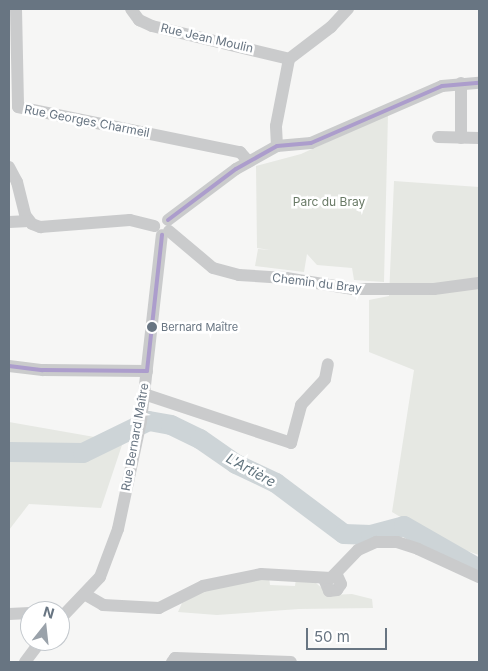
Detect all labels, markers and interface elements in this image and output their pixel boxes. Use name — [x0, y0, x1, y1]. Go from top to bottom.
street label: Rue Jean Moulin — [159, 20, 255, 56]
street label: Rue Georges Charmeil — [23, 102, 151, 140]
park label: Parc du Bray — [293, 195, 365, 209]
street label: Chemin du Bray — [271, 270, 363, 296]
place label: Bernard Maître — [161, 320, 238, 334]
marker: Bernard Maître — [147, 322, 157, 332]
street label: Rue Bernard Maître — [118, 382, 152, 492]
water label: L'Artière — [223, 450, 279, 490]
north arrow — [20, 601, 70, 651]
text: N — [42, 602, 56, 622]
scale bar — [308, 618, 389, 650]
text: 50 m — [314, 627, 350, 646]

